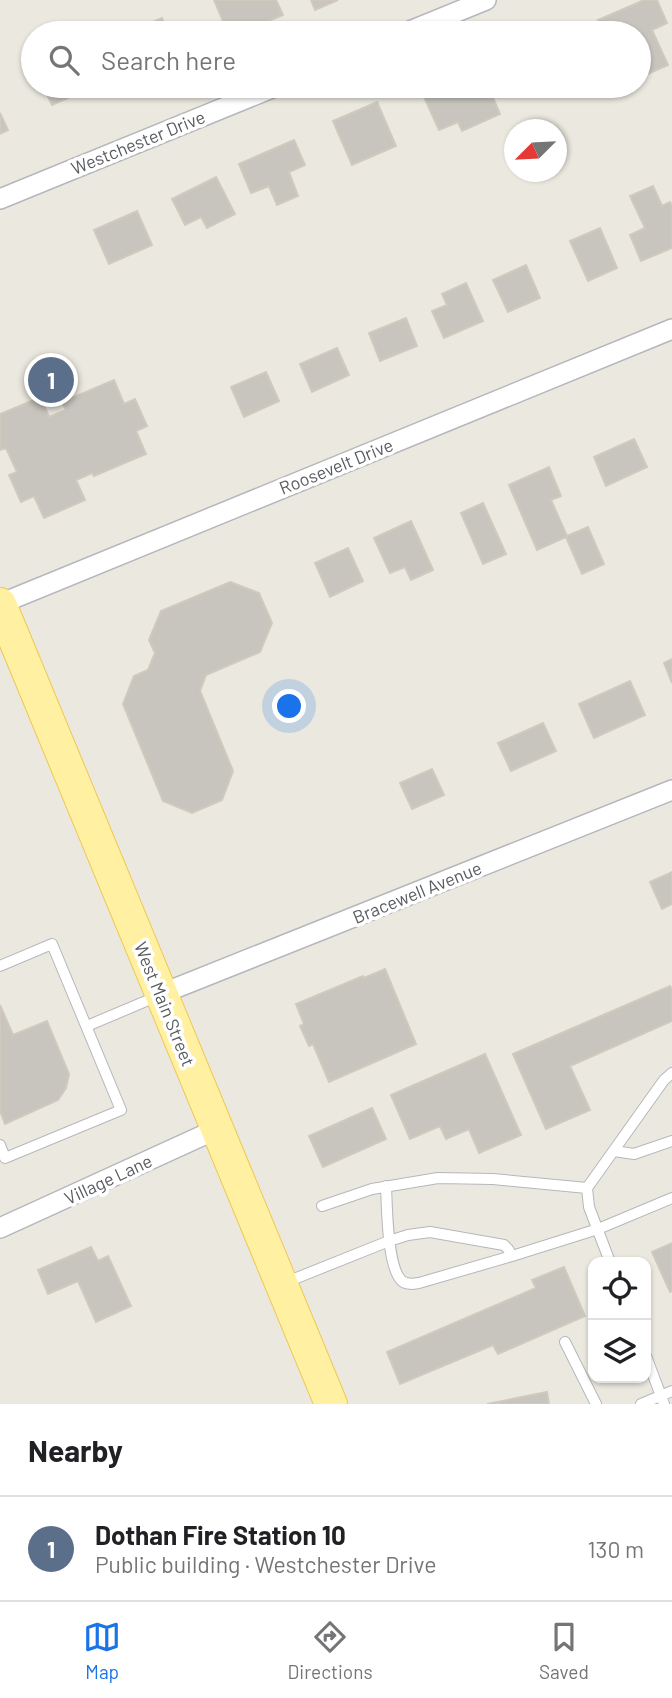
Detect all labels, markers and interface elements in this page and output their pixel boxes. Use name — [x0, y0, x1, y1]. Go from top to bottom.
search box — [21, 21, 651, 98]
icon: search — [45, 41, 83, 79]
text: Search here — [101, 44, 236, 75]
street label: Westchester Drive — [68, 105, 208, 179]
north arrow — [504, 119, 567, 182]
pin: 1 — [28, 354, 74, 406]
street label: Roosevelt Drive — [276, 433, 396, 499]
your location — [272, 689, 306, 723]
street label: Bracewell Avenue — [349, 856, 485, 928]
street label: West Main Street — [130, 939, 200, 1069]
street label: Village Lane — [61, 1149, 155, 1209]
map controls — [588, 1257, 651, 1383]
button: locate — [588, 1257, 651, 1320]
button: layers — [588, 1320, 651, 1383]
text: Nearby — [28, 1432, 123, 1468]
text: Dothan Fire Station 10 — [95, 1519, 346, 1550]
text: 1 — [47, 1535, 55, 1563]
text: 130 m — [587, 1535, 644, 1563]
text: Public building · Westchester Drive — [95, 1550, 436, 1578]
tab: Map — [83, 1618, 121, 1683]
tab: Directions — [288, 1618, 373, 1683]
tab: Saved — [539, 1618, 589, 1683]

